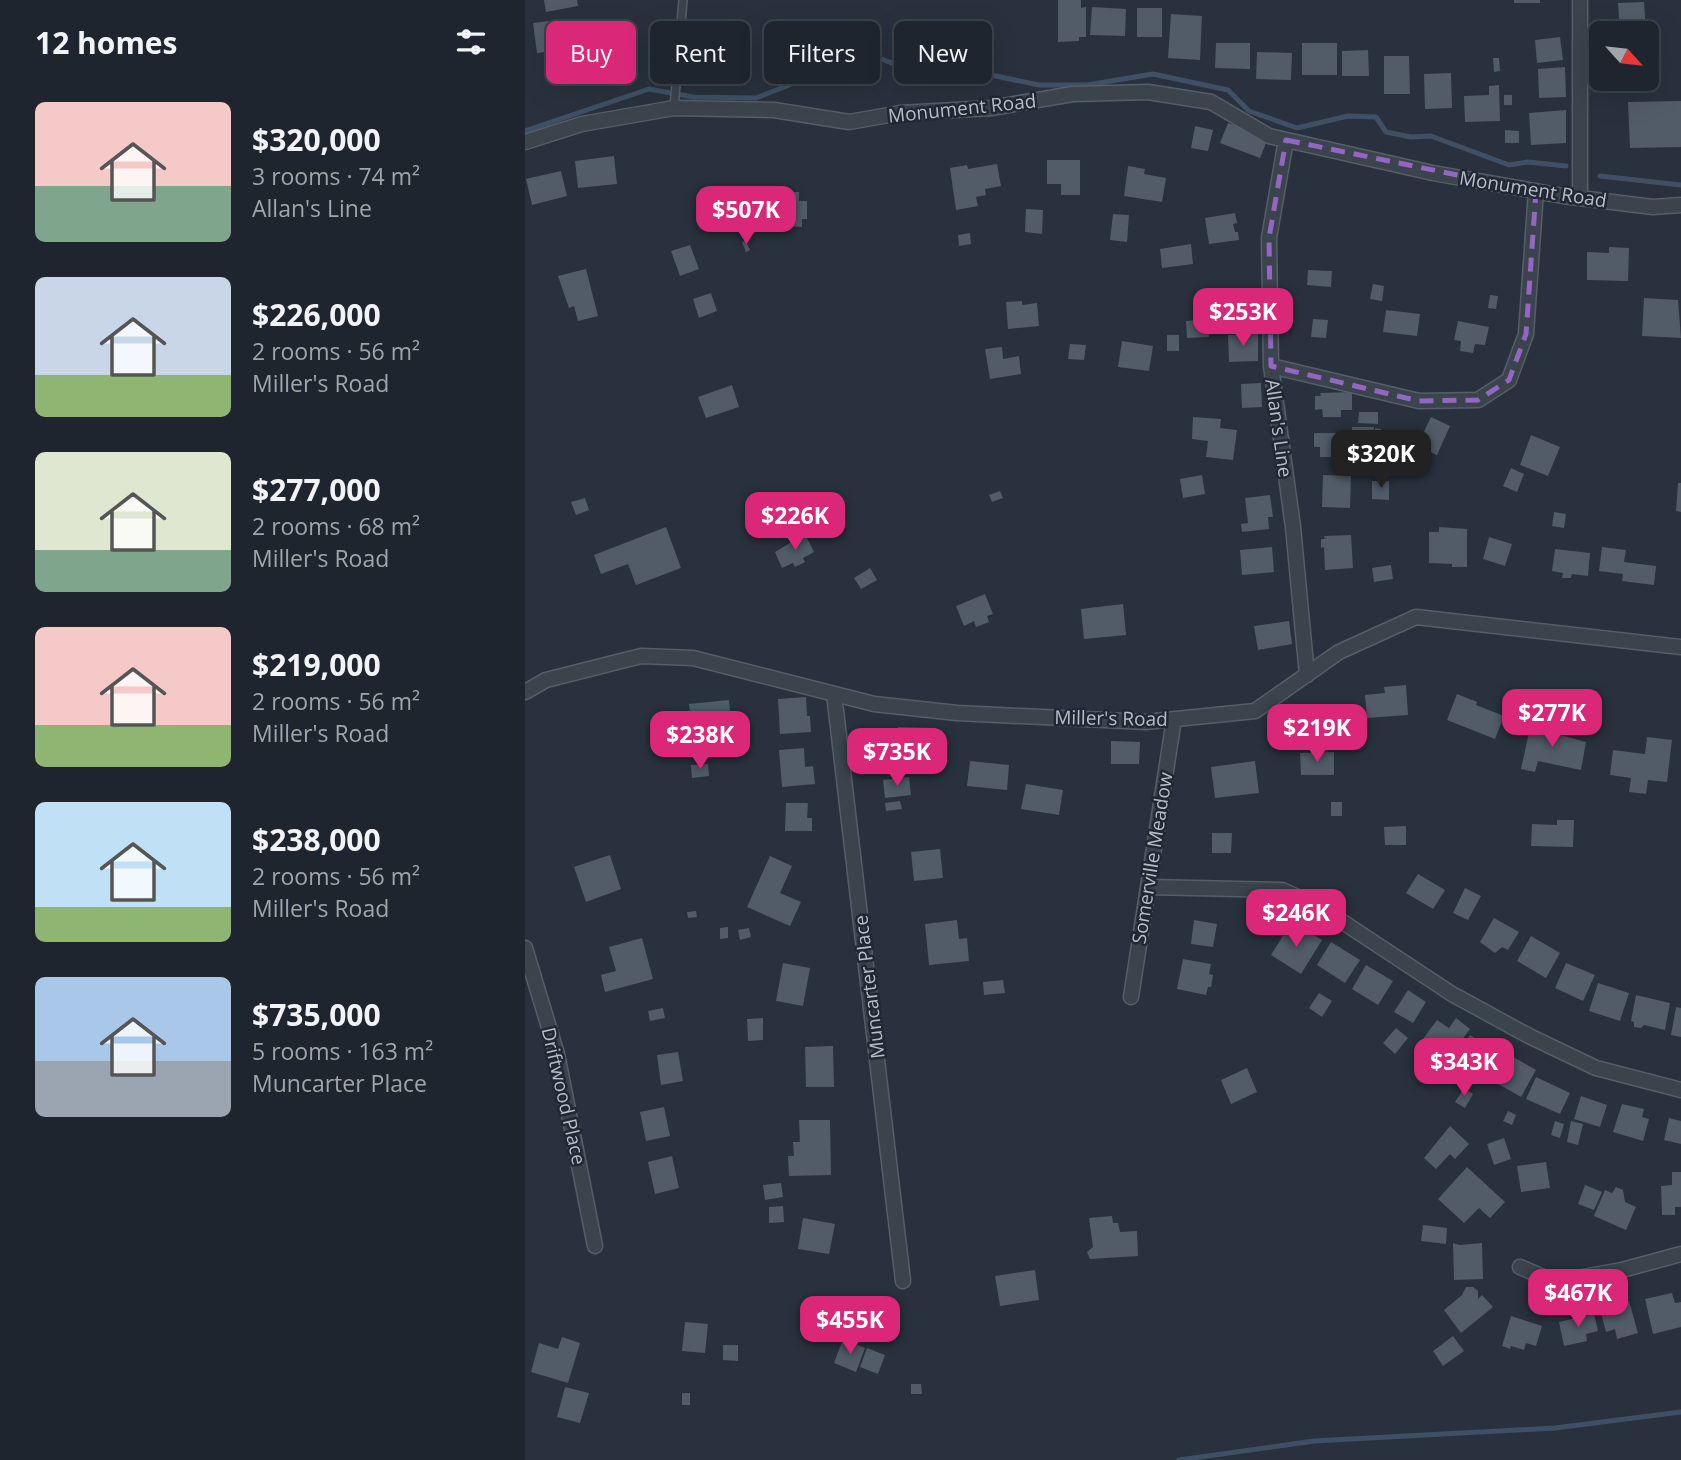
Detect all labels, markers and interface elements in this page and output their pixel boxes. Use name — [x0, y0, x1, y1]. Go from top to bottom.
chip: Buy — [546, 21, 636, 84]
chip: Rent — [650, 21, 750, 84]
chip: Filters — [764, 21, 880, 84]
chip: New — [894, 21, 992, 84]
north arrow — [1589, 21, 1659, 91]
map controls — [1589, 21, 1659, 91]
text: 12 homes — [35, 22, 178, 63]
icon: filters — [452, 23, 490, 61]
street label: Monument Road — [887, 87, 1037, 129]
text: $320,000 — [252, 119, 381, 160]
icon: home — [91, 130, 175, 214]
text: 3 rooms · 74 m² — [252, 160, 420, 192]
street label: Monument Road — [1457, 165, 1609, 213]
pin: $507K — [697, 187, 795, 246]
text: Allan's Line — [252, 192, 372, 224]
text: $507K — [712, 193, 780, 225]
pin: $253K — [1194, 288, 1292, 348]
text: $226,000 — [252, 294, 381, 335]
text: $253K — [1209, 295, 1277, 327]
icon: home — [91, 305, 175, 389]
text: 2 rooms · 56 m² — [252, 335, 420, 367]
text: Miller's Road — [252, 367, 389, 399]
street label: Allan's Line — [1259, 377, 1299, 479]
pin: $320K — [1332, 430, 1430, 490]
text: $320K — [1347, 437, 1415, 469]
text: $277,000 — [252, 469, 381, 510]
icon: home — [91, 480, 175, 564]
pin: $226K — [746, 492, 844, 552]
text: $226K — [761, 499, 829, 531]
text: 2 rooms · 68 m² — [252, 510, 420, 542]
text: Miller's Road — [252, 542, 389, 574]
text: $219,000 — [252, 644, 381, 685]
icon: home — [91, 655, 175, 739]
text: 2 rooms · 56 m² — [252, 685, 420, 717]
pin: $277K — [1503, 690, 1601, 749]
text: $277K — [1518, 696, 1586, 728]
street label: Miller's Road — [1054, 704, 1168, 732]
pin: $219K — [1268, 704, 1366, 764]
text: $219K — [1283, 711, 1351, 743]
pin: $238K — [651, 712, 749, 771]
text: Miller's Road — [252, 717, 389, 749]
text: $238K — [666, 718, 734, 750]
pin: $735K — [848, 728, 946, 788]
text: $735K — [863, 735, 931, 767]
street label: Somerville Meadow — [1126, 770, 1178, 946]
text: $238,000 — [252, 819, 381, 860]
icon: home — [91, 830, 175, 914]
text: 2 rooms · 56 m² — [252, 860, 420, 892]
pin: $246K — [1247, 890, 1345, 949]
text: Miller's Road — [252, 892, 389, 924]
text: $246K — [1262, 896, 1330, 928]
street label: Muncarter Place — [847, 914, 891, 1060]
text: $735,000 — [252, 994, 381, 1035]
icon: home — [91, 1005, 175, 1089]
street label: Driftwood Place — [536, 1025, 592, 1167]
text: 5 rooms · 163 m² — [252, 1035, 433, 1067]
pin: $343K — [1415, 1038, 1513, 1098]
text: $343K — [1430, 1045, 1498, 1077]
text: Muncarter Place — [252, 1067, 427, 1099]
pin: $467K — [1529, 1270, 1627, 1329]
text: $467K — [1544, 1276, 1612, 1308]
pin: $455K — [801, 1296, 899, 1356]
text: $455K — [816, 1303, 884, 1335]

